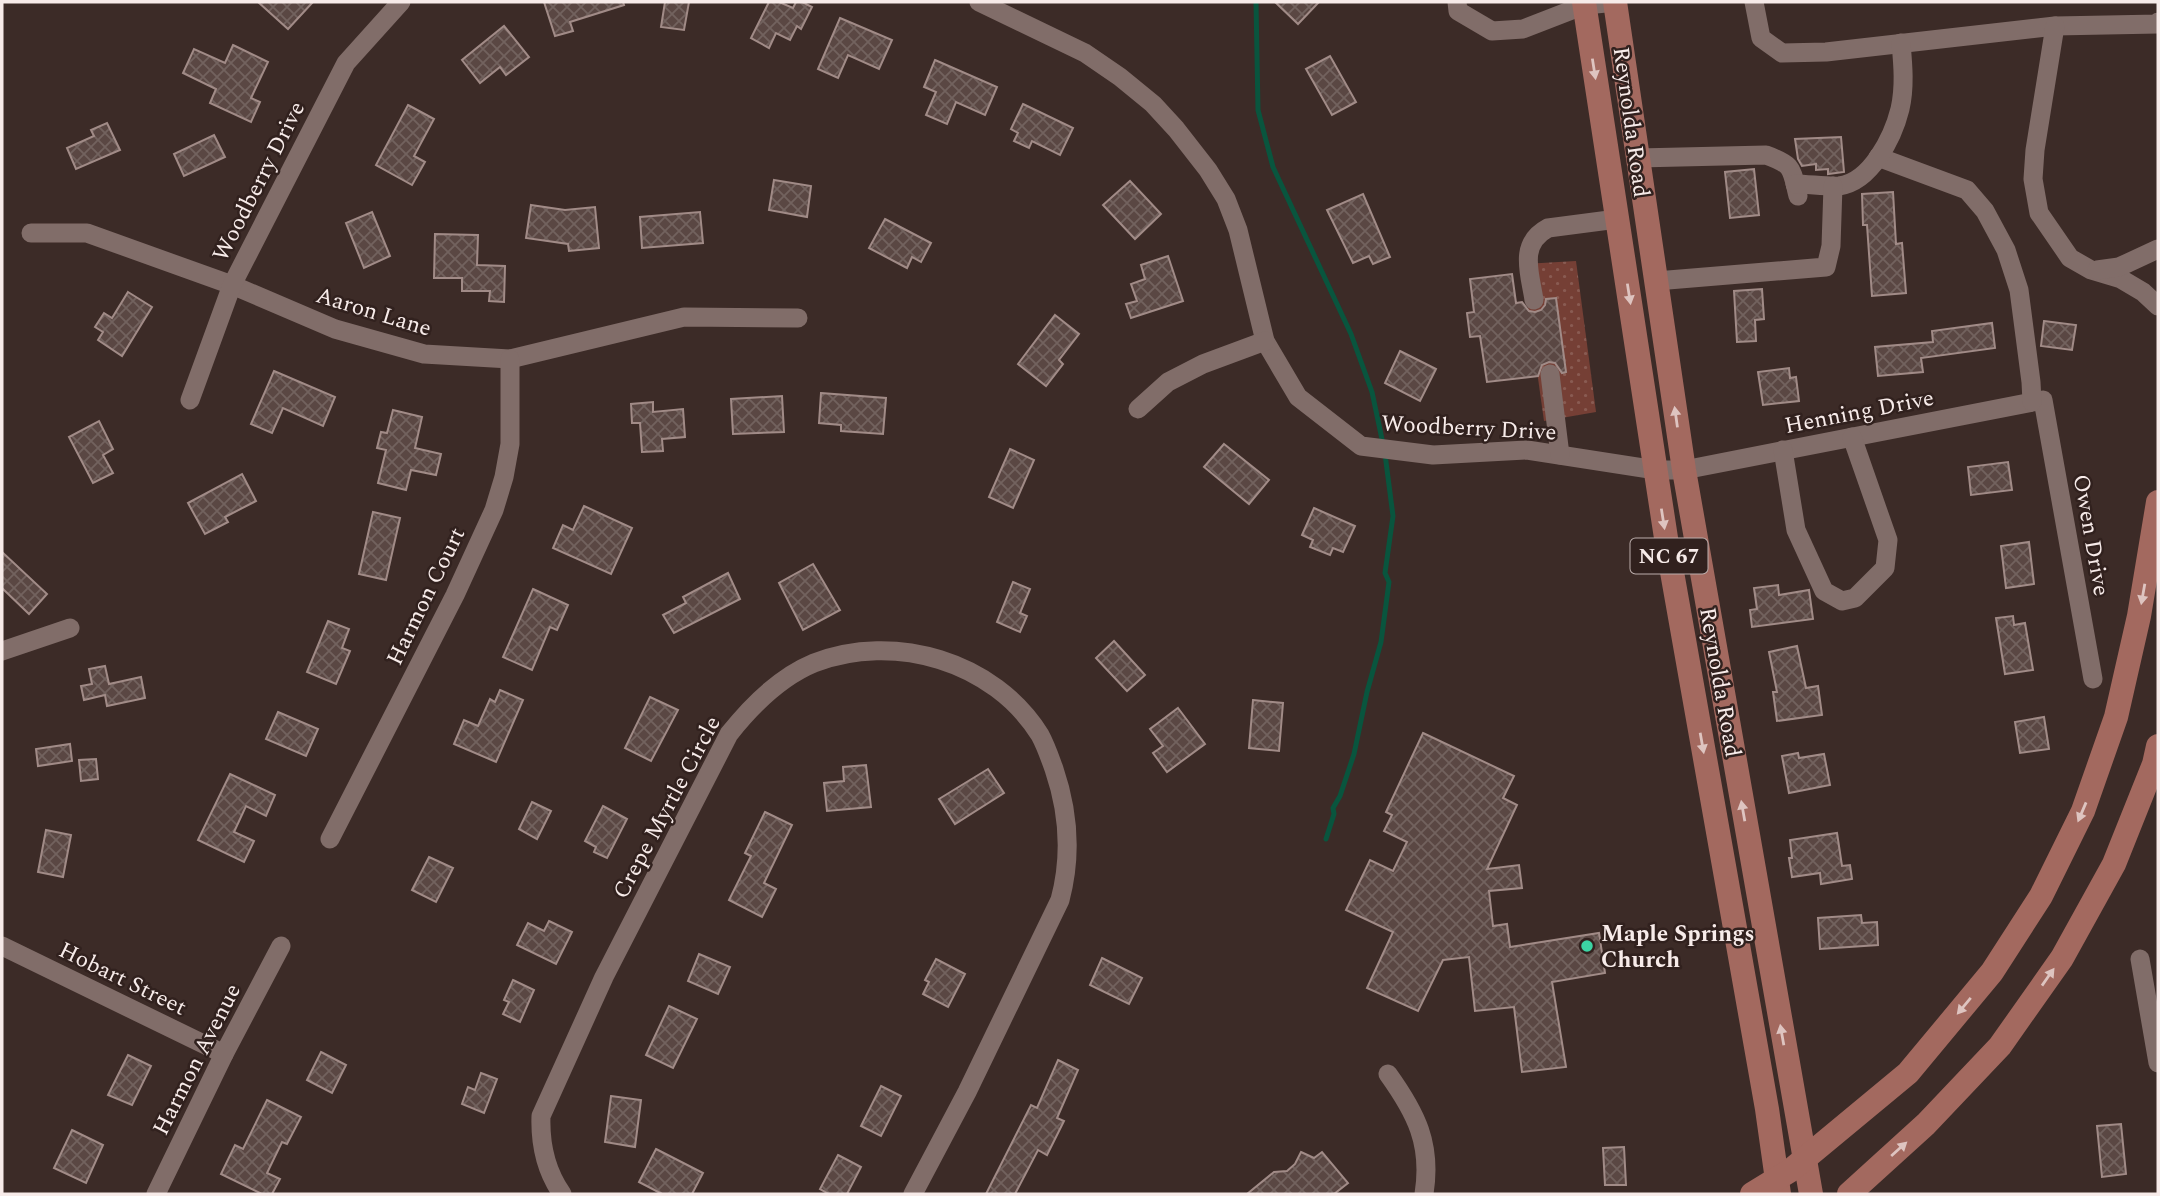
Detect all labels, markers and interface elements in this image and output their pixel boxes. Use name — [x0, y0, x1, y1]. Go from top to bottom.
street label: Reynolda Road — [1603, 45, 1658, 200]
one-way arrow — [1589, 58, 1600, 80]
street label: Woodberry Drive — [204, 96, 315, 268]
street label: Aaron Lane — [311, 278, 436, 347]
one-way arrow — [1624, 283, 1635, 305]
street label: Henning Drive — [1782, 381, 1937, 444]
street label: Woodberry Drive — [1380, 406, 1557, 451]
one-way arrow — [1670, 406, 1681, 428]
street label: Owen Drive — [2063, 472, 2118, 599]
one-way arrow — [1658, 508, 1669, 530]
street label: Harmon Court — [378, 522, 475, 672]
road number: NC 67 — [1630, 538, 1708, 574]
one-way arrow — [2137, 583, 2148, 605]
street label: Reynolda Road — [1689, 605, 1750, 760]
street label: Crepe Myrtle Circle — [604, 710, 730, 906]
one-way arrow — [1697, 732, 1708, 754]
one-way arrow — [1737, 800, 1748, 822]
one-way arrow — [2076, 802, 2087, 823]
place label: Maple Springs Church — [1601, 917, 1755, 978]
street label: Hobart Street — [52, 933, 192, 1025]
marker: Maple Springs Church — [1579, 938, 1595, 954]
one-way arrow — [2041, 968, 2055, 986]
street label: Harmon Avenue — [144, 978, 251, 1142]
one-way arrow — [1956, 997, 1972, 1015]
one-way arrow — [1776, 1024, 1787, 1046]
one-way arrow — [1890, 1141, 1907, 1157]

